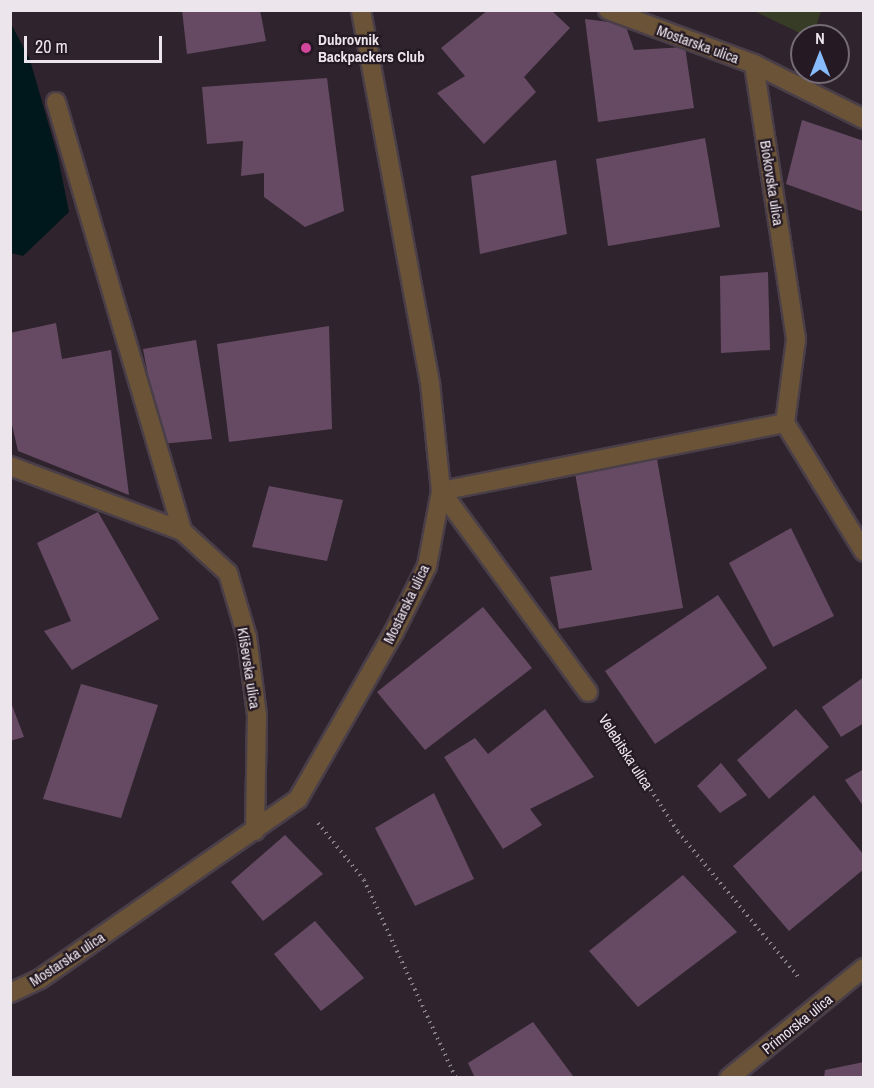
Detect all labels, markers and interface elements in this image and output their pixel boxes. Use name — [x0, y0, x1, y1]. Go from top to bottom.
street label: Mostarska ulica — [654, 21, 742, 67]
scale bar — [27, 24, 165, 62]
north arrow — [790, 24, 850, 84]
text: N — [815, 27, 825, 49]
place label: Dubrovnik Backpackers Club — [318, 30, 425, 65]
text: 20 m — [35, 34, 68, 59]
marker: Dubrovnik Backpackers Club — [299, 41, 313, 55]
street label: Biokovska ulica — [756, 139, 788, 227]
street label: Mostarska ulica — [379, 561, 433, 647]
street label: Kliševska ulica — [234, 626, 264, 710]
street label: Velebitska ulica — [595, 711, 657, 793]
street label: Mostarska ulica — [26, 928, 108, 990]
street label: Primorska ulica — [758, 990, 836, 1058]

